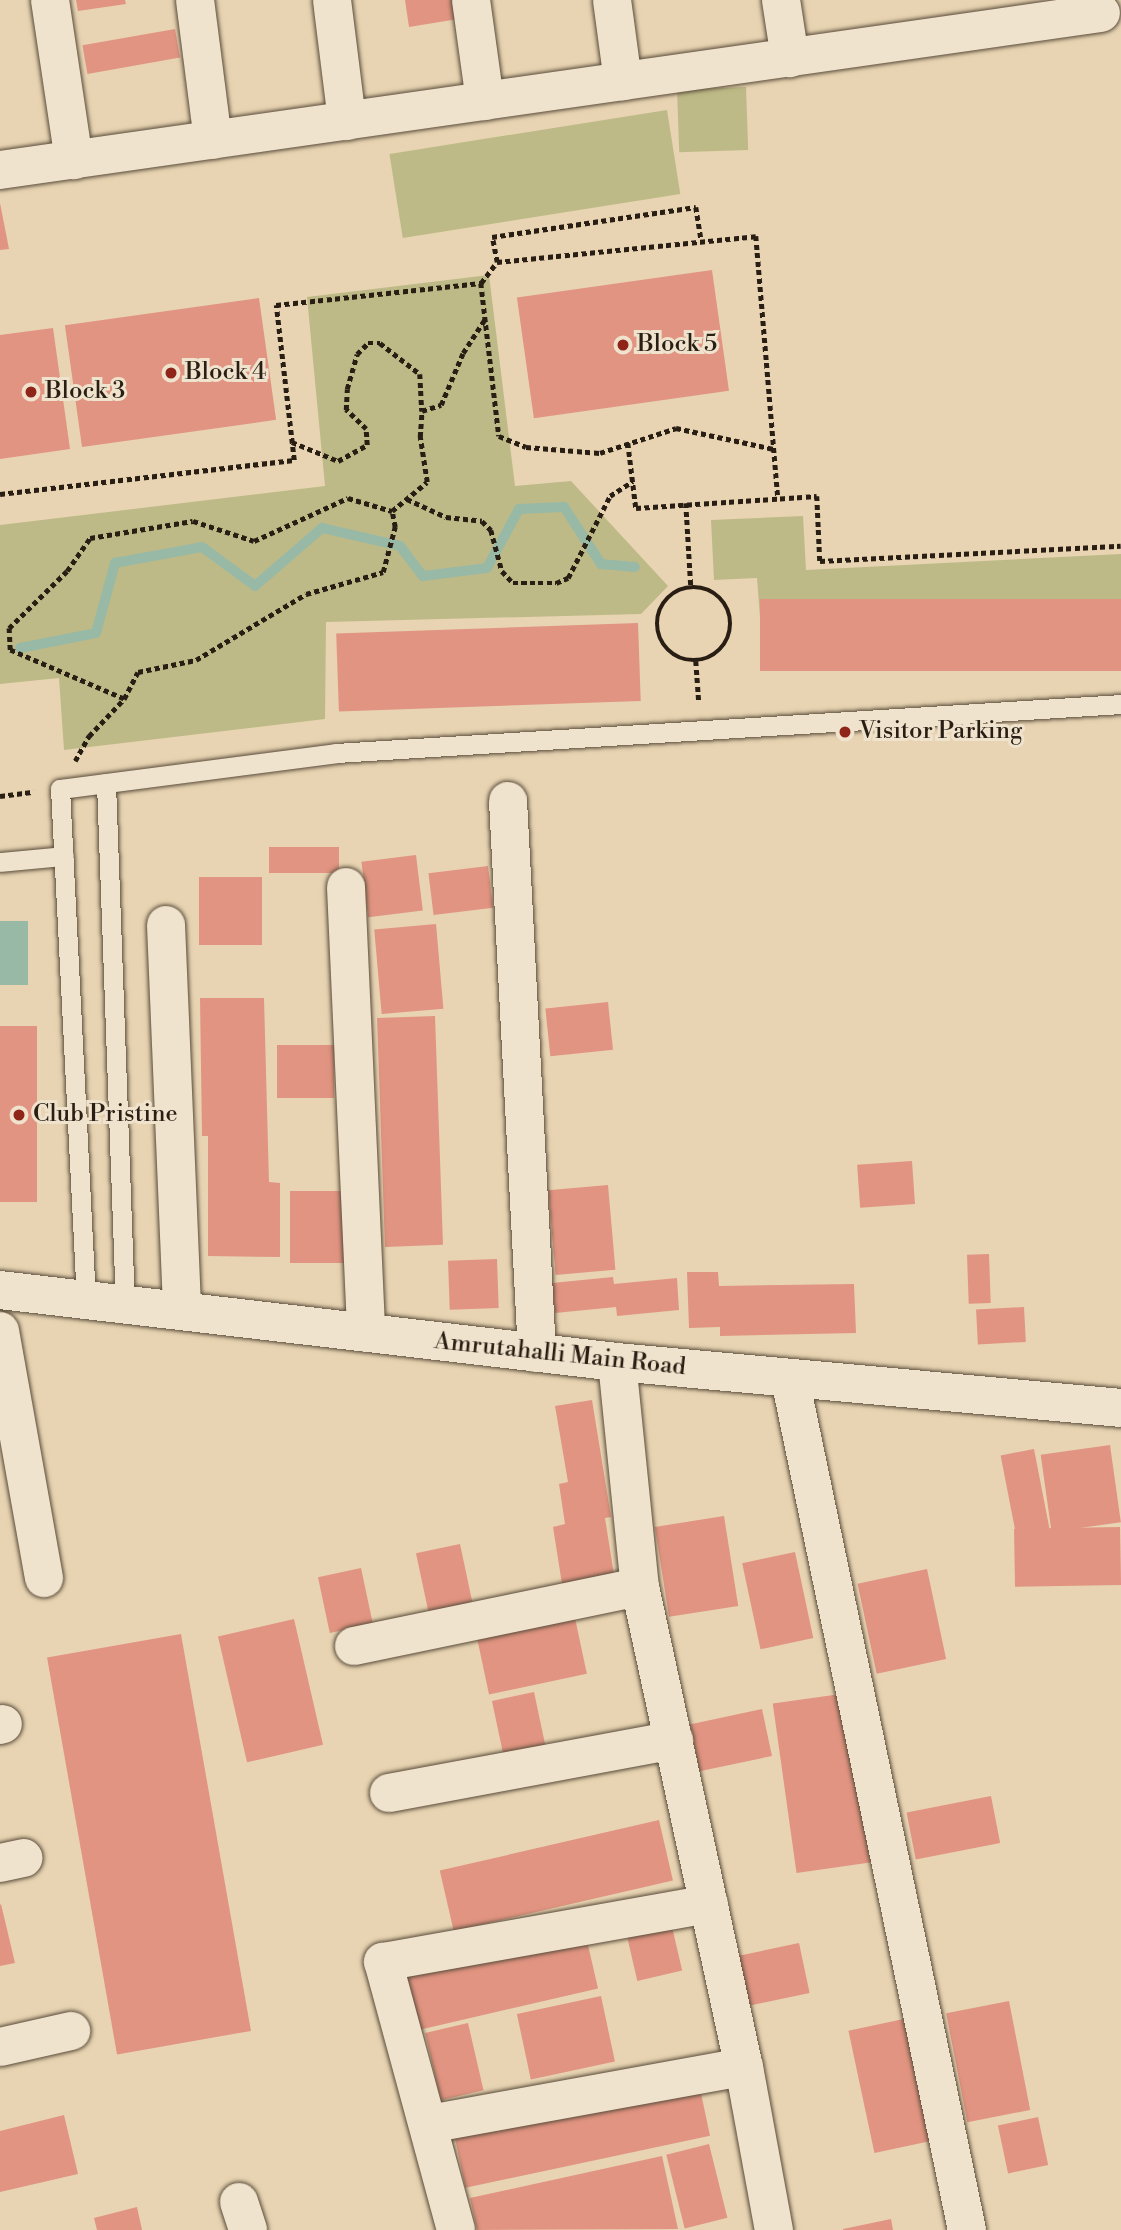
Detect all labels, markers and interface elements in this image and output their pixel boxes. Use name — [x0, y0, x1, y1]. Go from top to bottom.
place label: Block 5 — [637, 331, 717, 359]
marker: Block 5 — [615, 337, 631, 353]
place label: Block 4 — [185, 359, 266, 387]
marker: Block 4 — [163, 365, 179, 381]
place label: Block 3 — [45, 378, 125, 406]
marker: Block 3 — [23, 384, 39, 400]
place label: Visitor Parking — [859, 718, 1022, 746]
marker: Visitor Parking — [837, 724, 853, 740]
place label: Club Pristine — [33, 1101, 178, 1129]
marker: Club Pristine — [11, 1107, 27, 1123]
street label: Amrutahalli Main Road — [433, 1327, 687, 1383]

